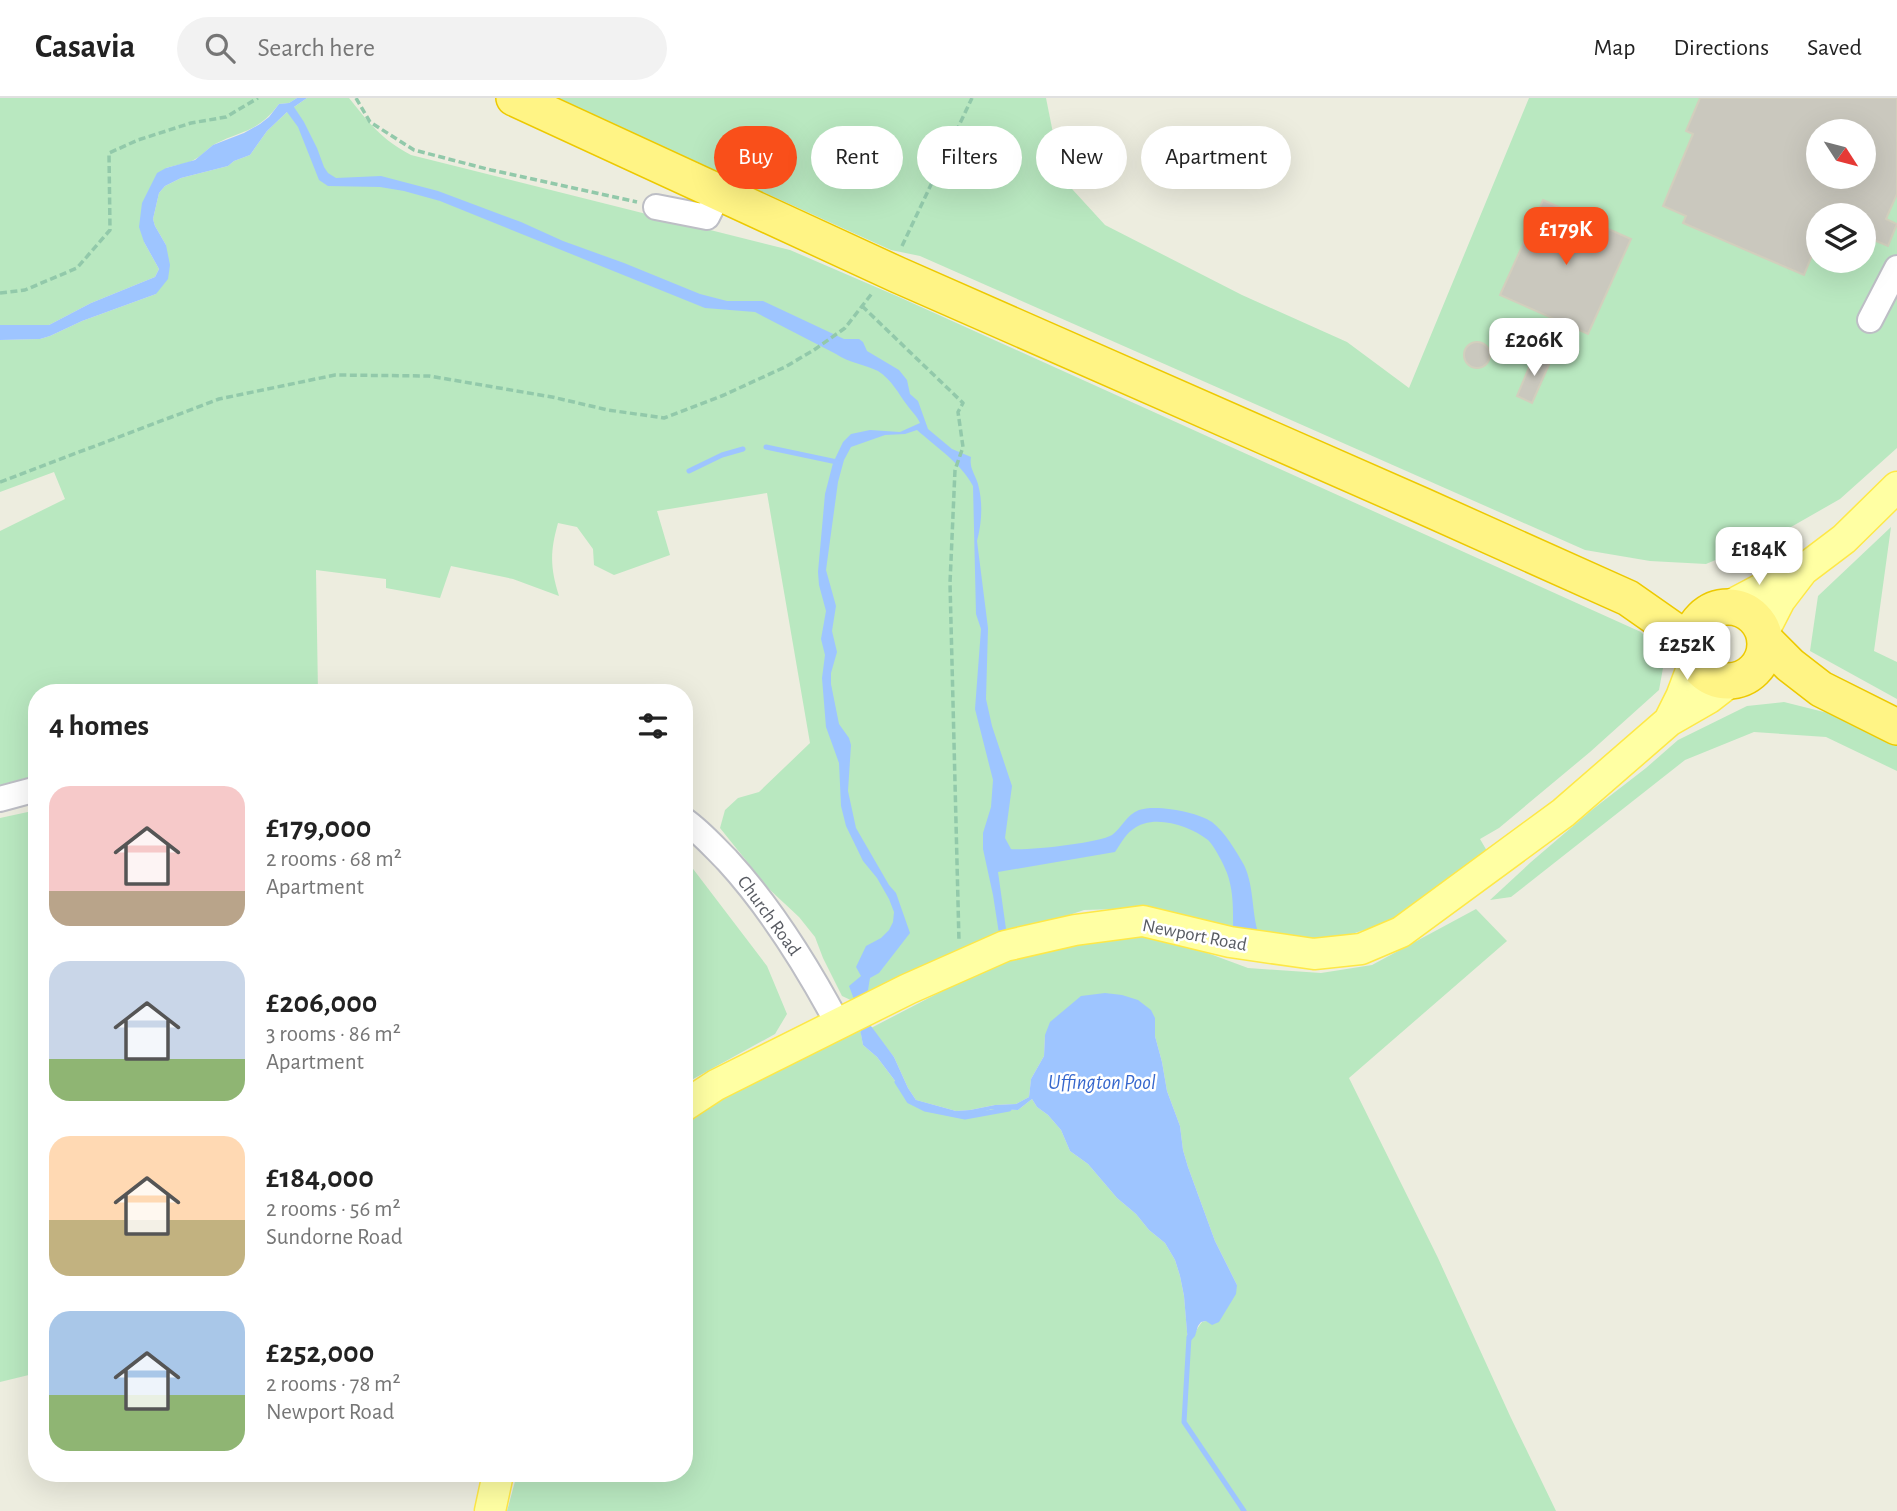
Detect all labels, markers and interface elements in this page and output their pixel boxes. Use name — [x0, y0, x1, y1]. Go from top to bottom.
search box — [177, 17, 667, 80]
icon: search — [201, 29, 239, 67]
text: Casavia — [35, 31, 135, 64]
text: Search here — [257, 35, 375, 61]
text: Map — [1593, 36, 1635, 60]
text: Directions — [1673, 36, 1769, 60]
text: Saved — [1807, 36, 1862, 60]
north arrow — [1806, 119, 1876, 189]
map controls — [1806, 119, 1876, 273]
chip: Buy — [714, 126, 797, 189]
chip: Rent — [811, 126, 903, 189]
chip: Filters — [917, 126, 1022, 189]
chip: New — [1036, 126, 1127, 189]
chip: Apartment — [1141, 126, 1291, 189]
button: layers — [1806, 203, 1876, 273]
pin: £179K — [1517, 208, 1615, 267]
text: £179K — [1539, 218, 1593, 241]
pin: £206K — [1485, 318, 1583, 378]
text: £206K — [1505, 329, 1563, 352]
pin: £184K — [1710, 528, 1808, 587]
text: £184K — [1732, 538, 1786, 561]
pin: £252K — [1638, 622, 1736, 682]
text: £252K — [1659, 633, 1715, 656]
icon: filters — [634, 707, 672, 745]
text: 4 homes — [49, 711, 149, 741]
text: £179,000 — [266, 813, 371, 843]
icon: home — [105, 814, 189, 898]
text: 2 rooms · 68 m² — [266, 848, 402, 871]
street label: Church Road — [734, 872, 804, 959]
text: Apartment — [266, 876, 364, 899]
street label: Newport Road — [1141, 916, 1249, 955]
text: £206,000 — [266, 988, 377, 1018]
icon: home — [105, 989, 189, 1073]
text: 3 rooms · 86 m² — [266, 1023, 401, 1046]
text: Apartment — [266, 1051, 364, 1074]
water label: Uffington Pool — [1048, 1072, 1156, 1093]
text: £184,000 — [266, 1163, 374, 1193]
icon: home — [105, 1164, 189, 1248]
text: 2 rooms · 56 m² — [266, 1198, 400, 1221]
text: Sundorne Road — [266, 1226, 403, 1249]
text: £252,000 — [266, 1338, 374, 1368]
icon: home — [105, 1339, 189, 1423]
text: 2 rooms · 78 m² — [266, 1373, 401, 1396]
text: Newport Road — [266, 1401, 394, 1424]

